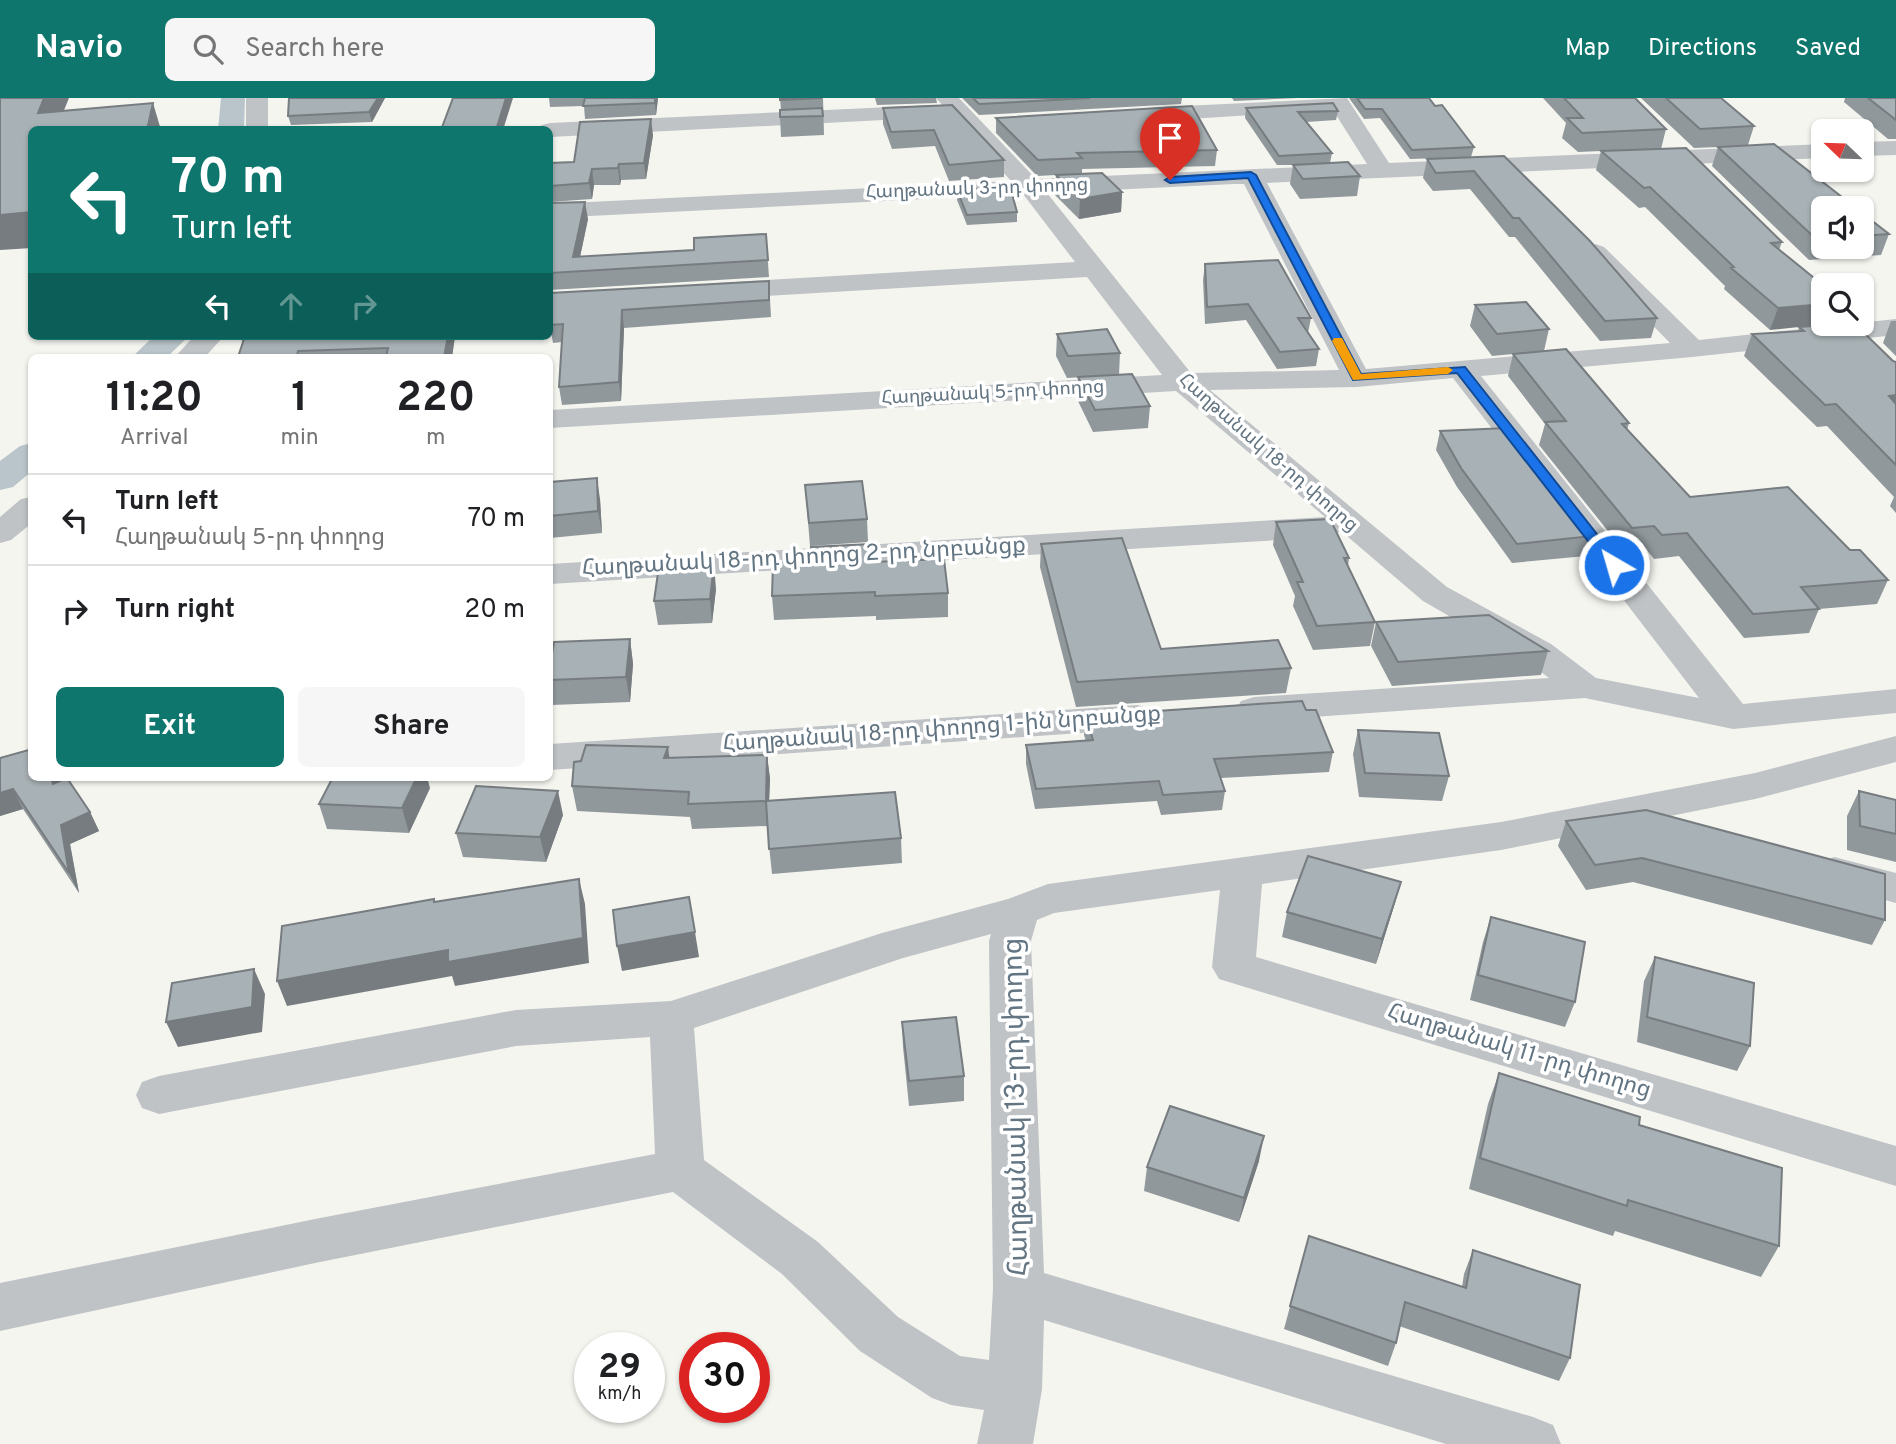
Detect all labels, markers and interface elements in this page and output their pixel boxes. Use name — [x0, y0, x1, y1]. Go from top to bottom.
search box — [165, 18, 655, 81]
text: Navio — [35, 28, 123, 70]
icon: search — [189, 30, 227, 68]
text: Search here — [245, 33, 384, 66]
text: Map — [1565, 34, 1610, 64]
text: Directions — [1648, 34, 1757, 64]
text: Saved — [1795, 34, 1861, 64]
pin — [1140, 108, 1200, 180]
icon: arrive — [1151, 119, 1189, 157]
north arrow — [1811, 119, 1874, 182]
map controls — [1811, 119, 1874, 336]
text: 70 m — [171, 149, 285, 211]
icon: left — [56, 154, 147, 245]
street label: Հաղթանակ 3-րդ փողոց — [865, 173, 1089, 205]
button: sound — [1811, 196, 1874, 259]
text: Turn left — [171, 210, 292, 250]
button: search — [1811, 273, 1874, 336]
icon: left — [199, 287, 237, 325]
icon: ahead — [272, 287, 310, 325]
icon: right — [345, 287, 383, 325]
street label: Հաղթանակ 18-րդ փողոց — [1173, 369, 1363, 537]
text: 11:20 — [106, 373, 203, 426]
text: 1 — [291, 373, 308, 426]
text: 220 — [396, 373, 475, 426]
street label: Հաղթանակ 5-րդ փողոց — [881, 375, 1105, 411]
text: Arrival — [120, 424, 188, 453]
text: min — [280, 424, 319, 453]
text: m — [426, 424, 446, 453]
text: Turn left — [115, 486, 219, 519]
icon: left — [56, 501, 94, 539]
text: 70 m — [467, 503, 525, 536]
text: Հաղթանակ 5-րդ փողոց — [115, 524, 385, 553]
position arrow — [1577, 528, 1651, 602]
street label: Հաղթանակ 18-րդ փողոց 2-րդ նրբանցք — [581, 532, 1027, 584]
icon: right — [56, 592, 94, 630]
text: Turn right — [115, 594, 235, 627]
text: 20 m — [464, 594, 525, 627]
button: Exit — [56, 687, 284, 767]
button: Share — [298, 687, 525, 767]
street label: Հաղթանակ 18-րդ փողոց 1-ին նրբանցք — [722, 700, 1162, 760]
street label: Հաղթանակ 13-րդ փողոց — [996, 937, 1038, 1277]
street label: Հաղթանակ 11-րդ փողոց — [1384, 998, 1654, 1106]
speed limit sign: 30 — [679, 1332, 770, 1423]
text: 29 — [598, 1346, 641, 1390]
text: km/h — [598, 1383, 641, 1406]

